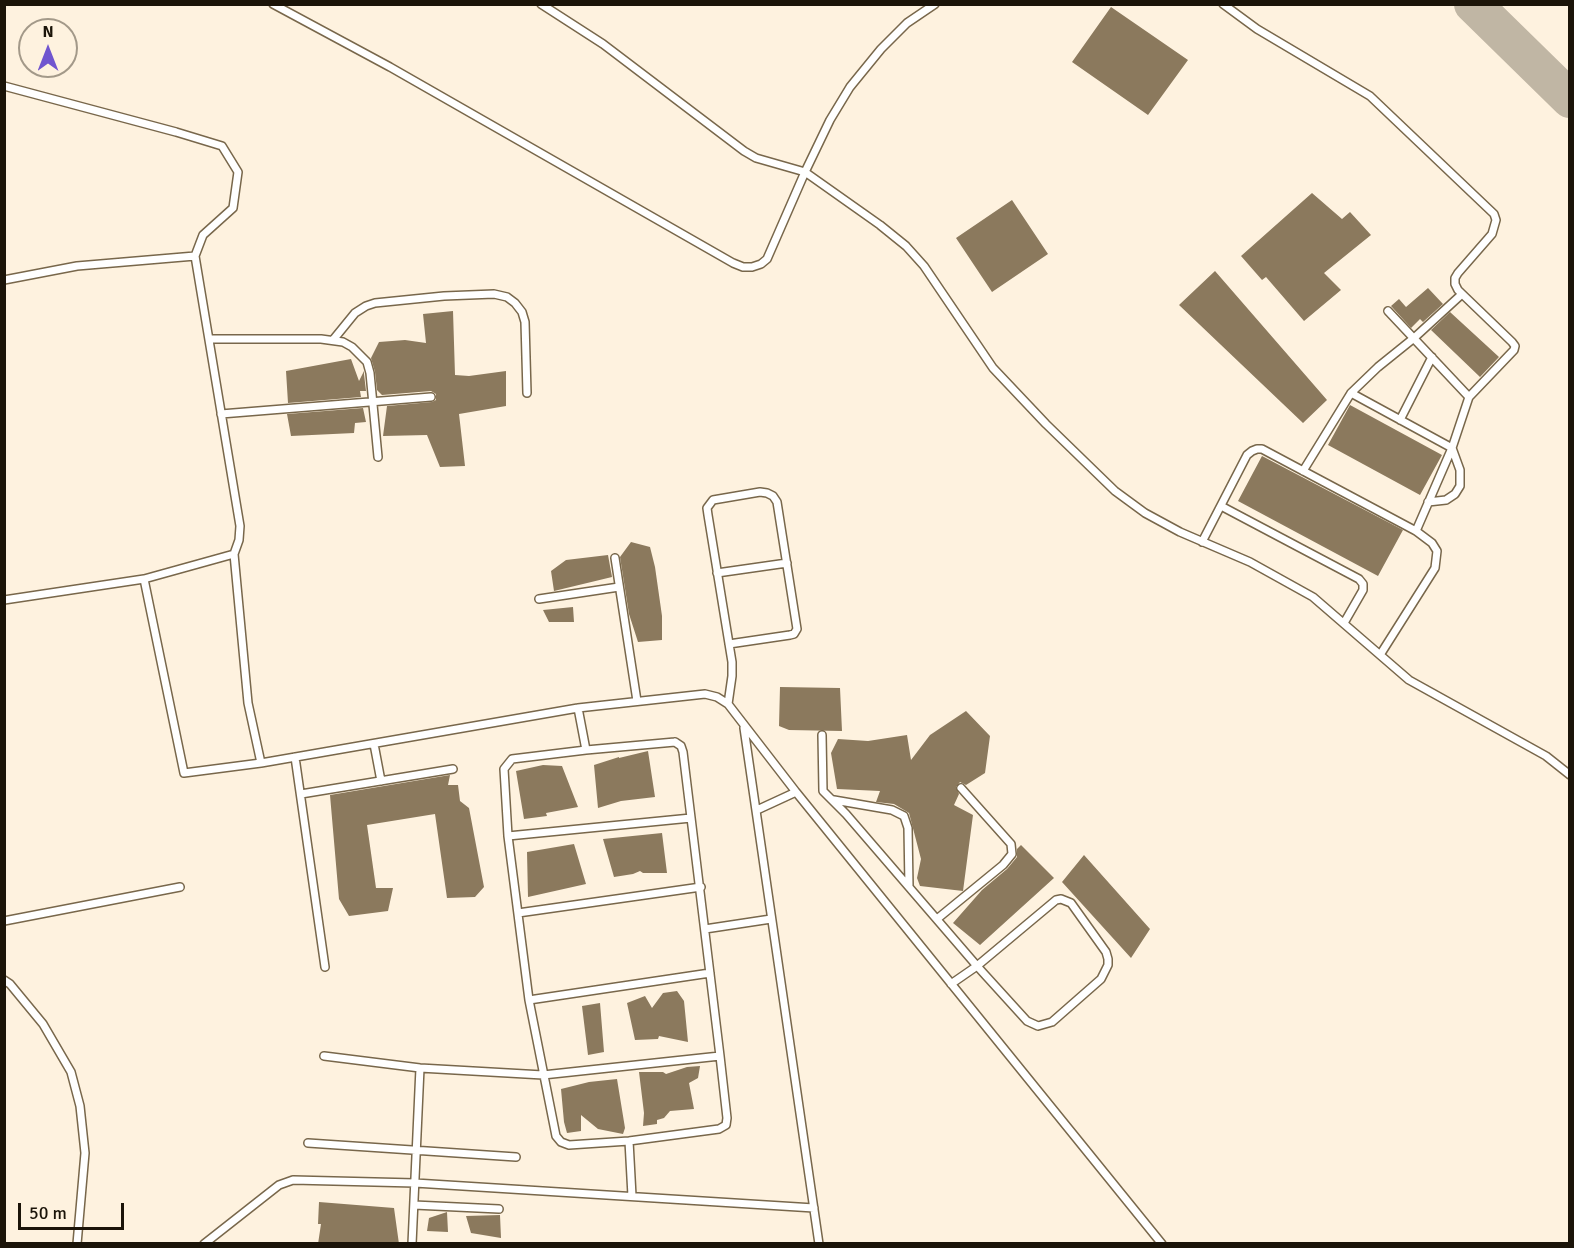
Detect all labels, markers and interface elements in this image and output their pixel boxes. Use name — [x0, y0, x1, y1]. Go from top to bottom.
north arrow — [18, 18, 78, 78]
text: N — [42, 22, 54, 42]
scale bar — [21, 1191, 128, 1229]
text: 50 m — [29, 1202, 67, 1224]

